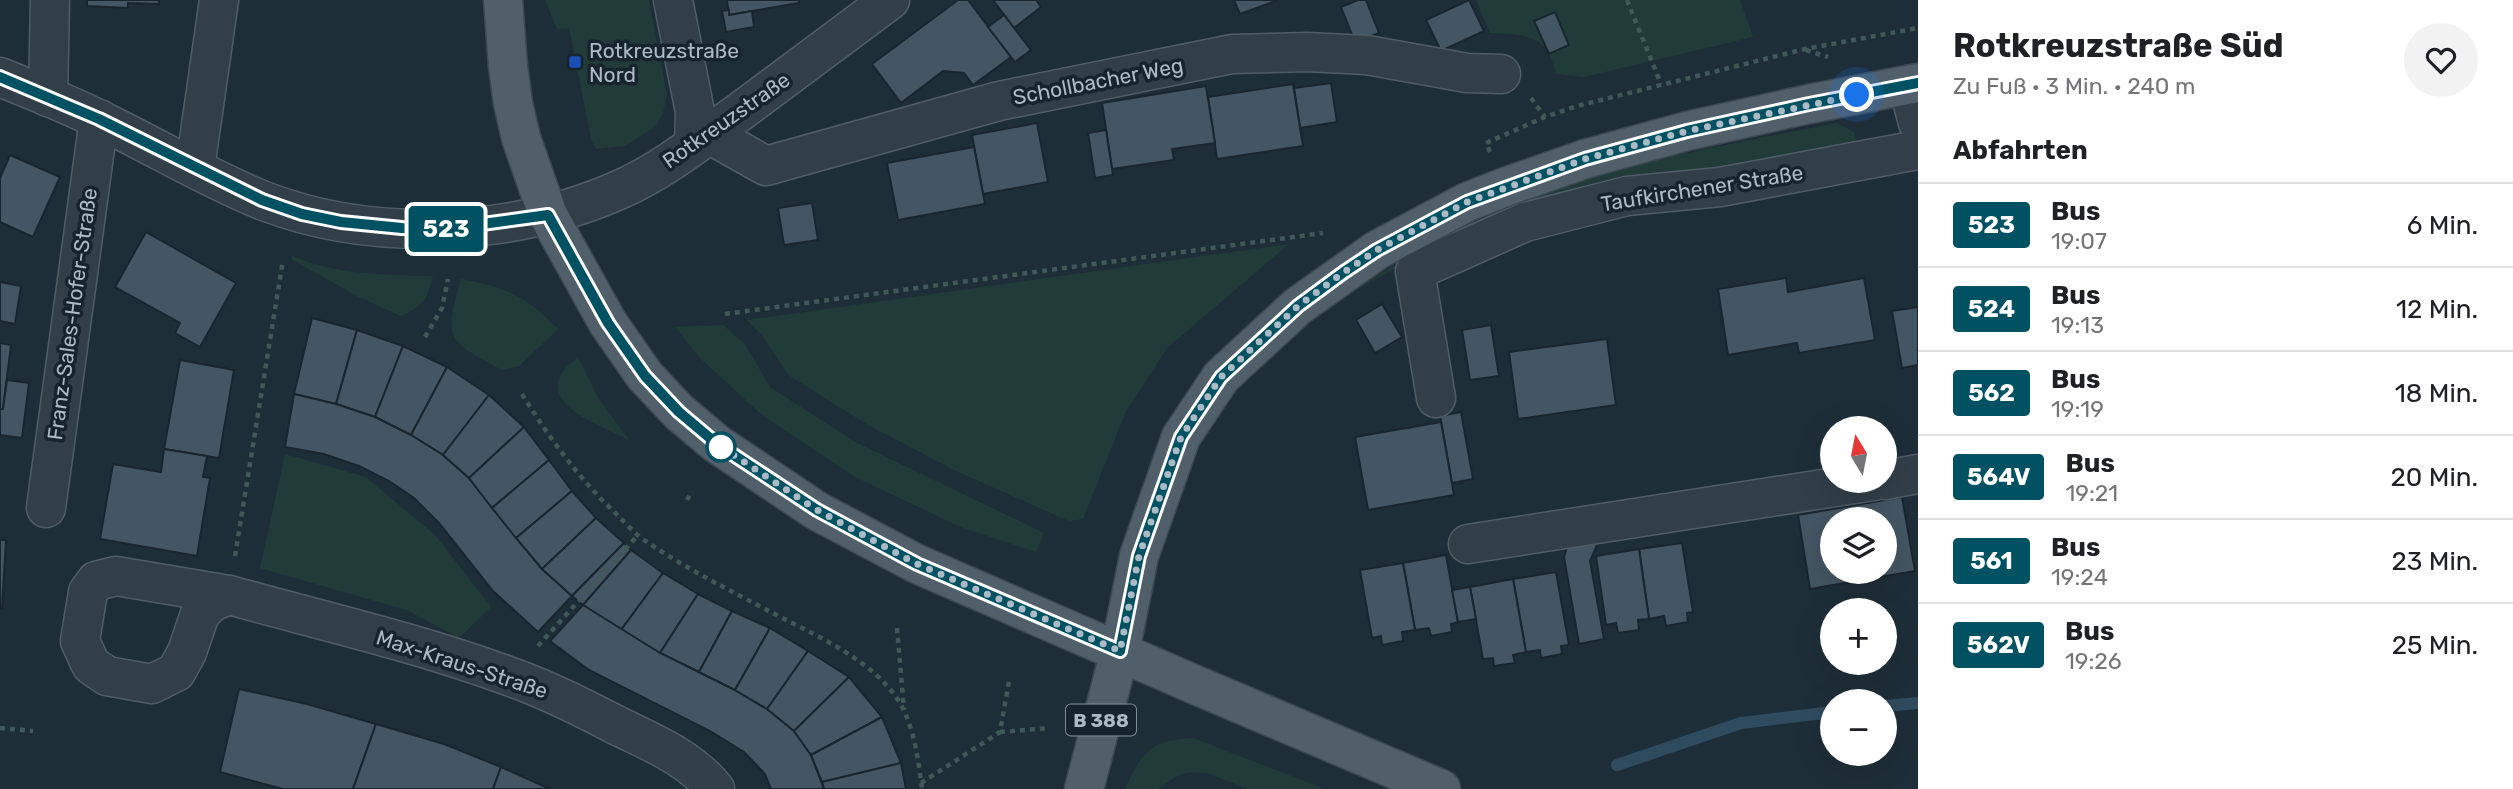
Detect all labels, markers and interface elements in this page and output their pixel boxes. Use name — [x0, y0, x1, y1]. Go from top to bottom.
button: heart — [2404, 23, 2478, 97]
text: Rotkreuzstraße Süd — [1953, 26, 2284, 65]
place label: Rotkreuzstraße Nord — [589, 38, 739, 87]
street label: Schollbacher Weg — [1011, 52, 1185, 110]
marker: Rotkreuzstraße Nord — [567, 54, 583, 70]
street label: Rotkreuzstraße — [657, 67, 795, 173]
text: Zu Fuß · 3 Min. · 240 m — [1953, 72, 2195, 100]
your location — [1839, 77, 1874, 112]
text: Abfahrten — [1953, 135, 2088, 166]
street label: Taufkirchener Straße — [1599, 160, 1805, 216]
street label: Franz-Sales-Hofer-Straße — [42, 186, 102, 442]
text: Bus — [2051, 196, 2100, 227]
line badge: 523 — [406, 206, 486, 252]
text: 6 Min. — [2407, 210, 2478, 241]
text: 523 — [1968, 211, 2015, 239]
text: 523 — [423, 215, 469, 243]
text: 19:07 — [2051, 227, 2107, 255]
text: Bus — [2051, 280, 2100, 311]
text: 12 Min. — [2396, 294, 2478, 325]
text: 524 — [1968, 295, 2015, 323]
text: 19:13 — [2051, 311, 2104, 339]
text: Bus — [2051, 364, 2100, 395]
text: 18 Min. — [2395, 378, 2478, 409]
text: 562 — [1968, 379, 2015, 407]
text: 19:19 — [2051, 395, 2104, 423]
north arrow — [1820, 416, 1897, 494]
map controls — [1820, 416, 1897, 766]
unlabelled marker — [706, 432, 736, 462]
text: Bus — [2065, 448, 2115, 479]
text: 20 Min. — [2391, 462, 2478, 493]
text: 564V — [1967, 463, 2030, 491]
text: 19:21 — [2065, 479, 2118, 507]
button: layers — [1820, 507, 1897, 584]
text: Bus — [2051, 532, 2100, 563]
text: 23 Min. — [2391, 546, 2478, 577]
text: 561 — [1970, 547, 2013, 575]
text: 19:24 — [2051, 563, 2108, 591]
button: + — [1820, 598, 1897, 675]
text: Bus — [2065, 616, 2114, 647]
street label: Max-Kraus-Straße — [373, 624, 551, 704]
text: 25 Min. — [2392, 630, 2478, 661]
text: 562V — [1967, 631, 2030, 659]
text: 19:26 — [2065, 647, 2122, 675]
button: − — [1820, 689, 1897, 766]
road number: B 388 — [1066, 705, 1136, 736]

